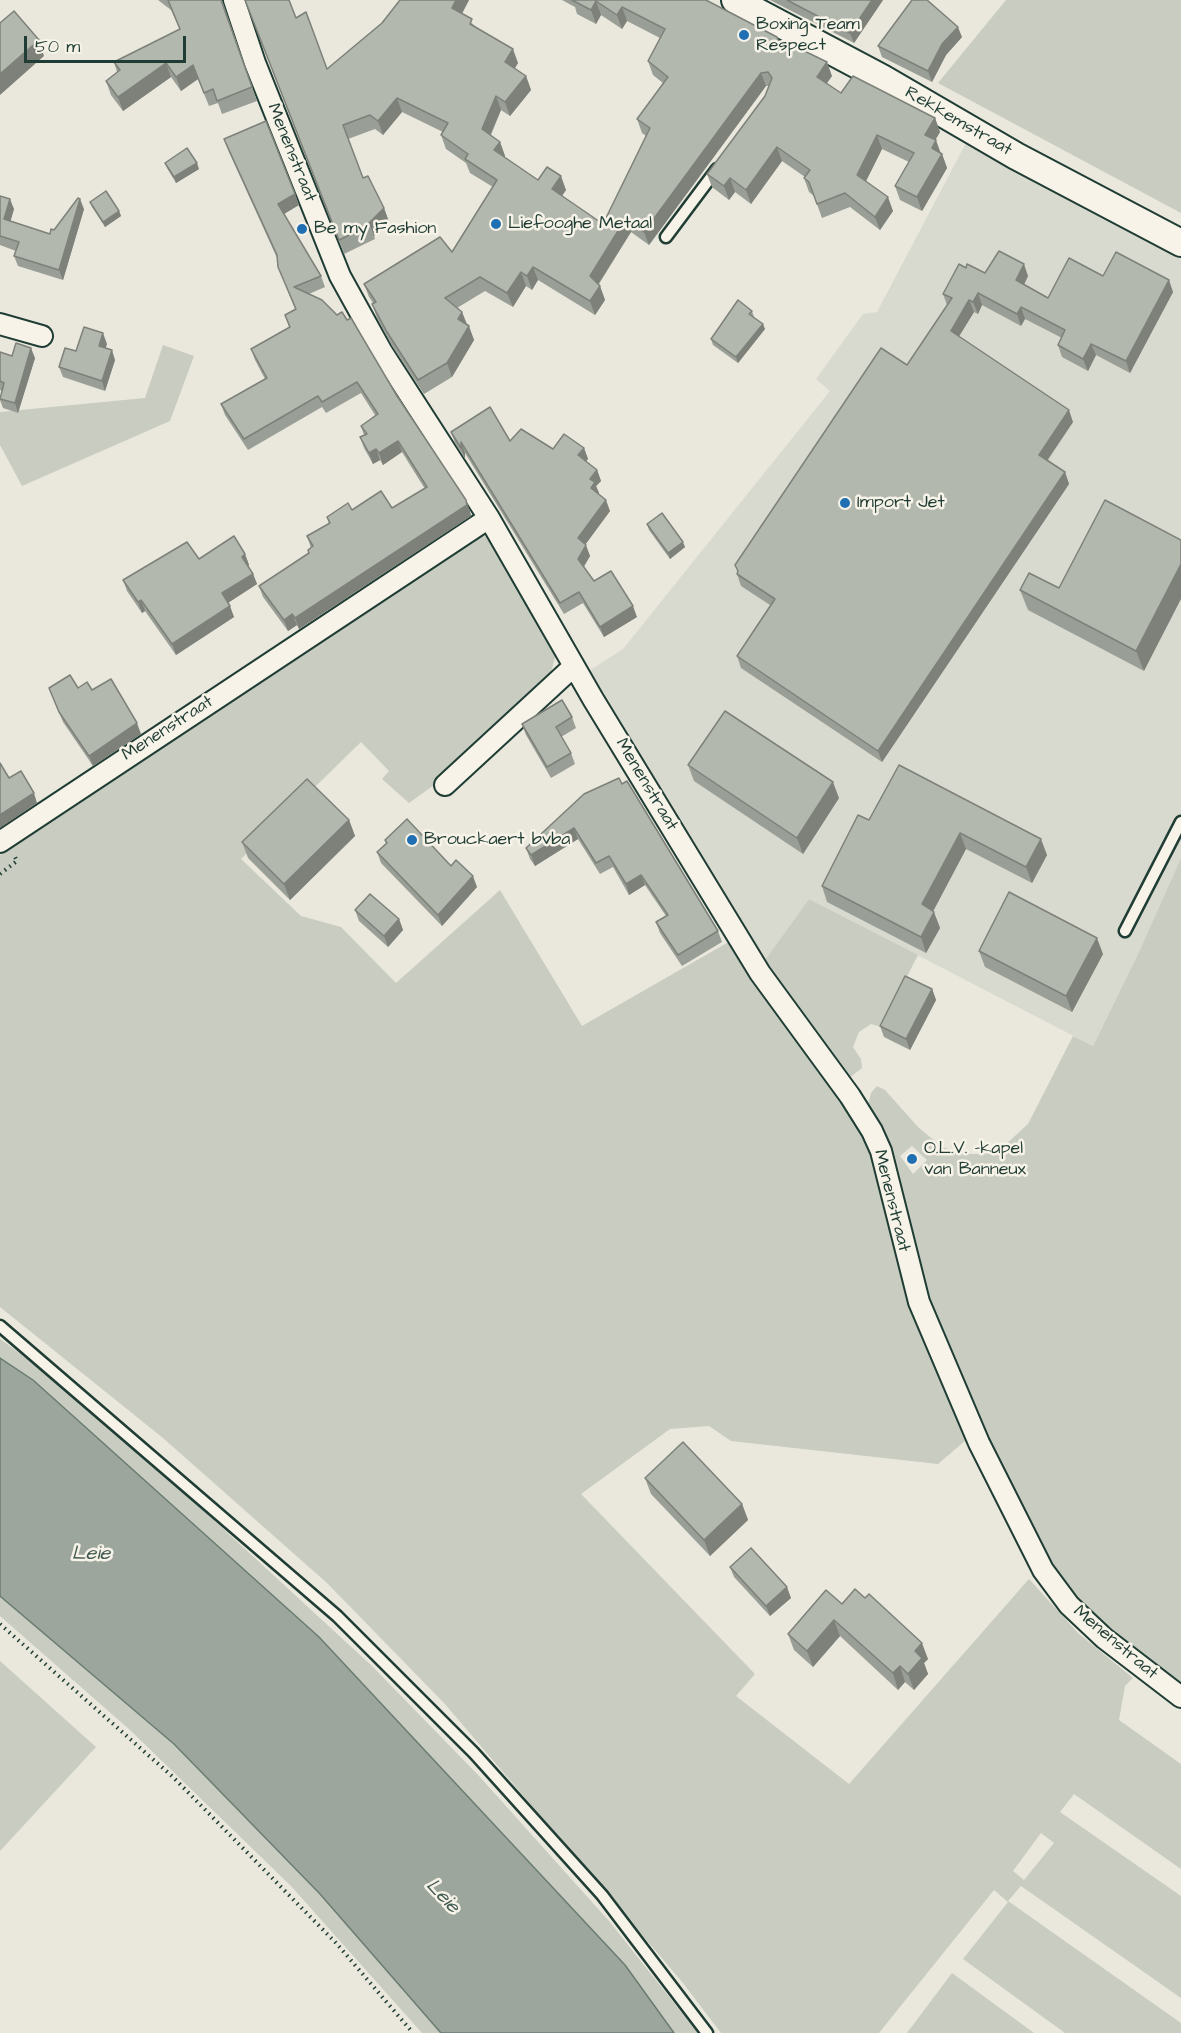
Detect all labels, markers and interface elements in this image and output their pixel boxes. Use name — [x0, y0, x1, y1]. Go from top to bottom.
place label: Boxing Team Respect — [756, 14, 860, 57]
scale bar — [27, 24, 189, 62]
marker: Boxing Team Respect — [737, 28, 751, 42]
text: 50 m — [35, 34, 80, 59]
street label: Rekkemstraat — [901, 83, 1015, 161]
street label: Menenstraat — [261, 101, 321, 205]
place label: Liefooghe Metaal — [508, 213, 652, 235]
marker: Liefooghe Metaal — [489, 217, 503, 231]
place label: Be my Fashion — [314, 218, 436, 240]
marker: Be my Fashion — [295, 222, 309, 236]
place label: Import Jet — [857, 492, 945, 514]
marker: Import Jet — [838, 496, 852, 510]
street label: Menenstraat — [118, 692, 218, 766]
street label: Menenstraat — [610, 735, 682, 835]
place label: Brouckaert bvba — [424, 829, 570, 851]
marker: Brouckaert bvba — [405, 833, 419, 847]
place label: O.L.V. -kapel van Banneux — [924, 1138, 1026, 1180]
street label: Menenstraat — [868, 1148, 914, 1254]
marker: O.L.V. -kapel van Banneux — [905, 1152, 919, 1166]
water label: Leie — [72, 1543, 110, 1567]
street label: Menenstraat — [1068, 1601, 1162, 1685]
water label: Leie — [420, 1875, 464, 1919]

